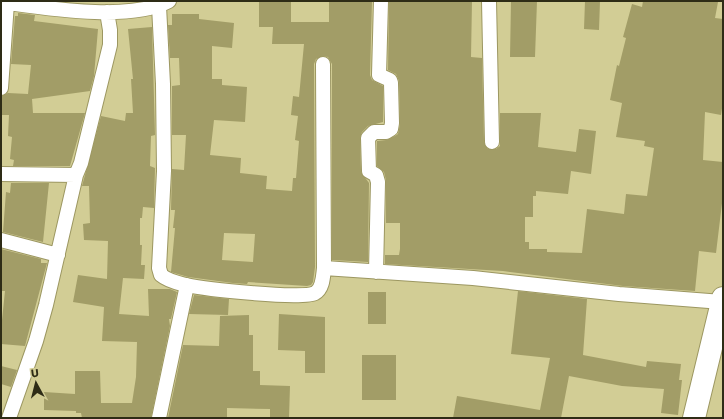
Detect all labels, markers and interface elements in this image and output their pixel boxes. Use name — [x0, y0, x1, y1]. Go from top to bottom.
north arrow — [16, 363, 56, 403]
text: U — [30, 365, 40, 381]

